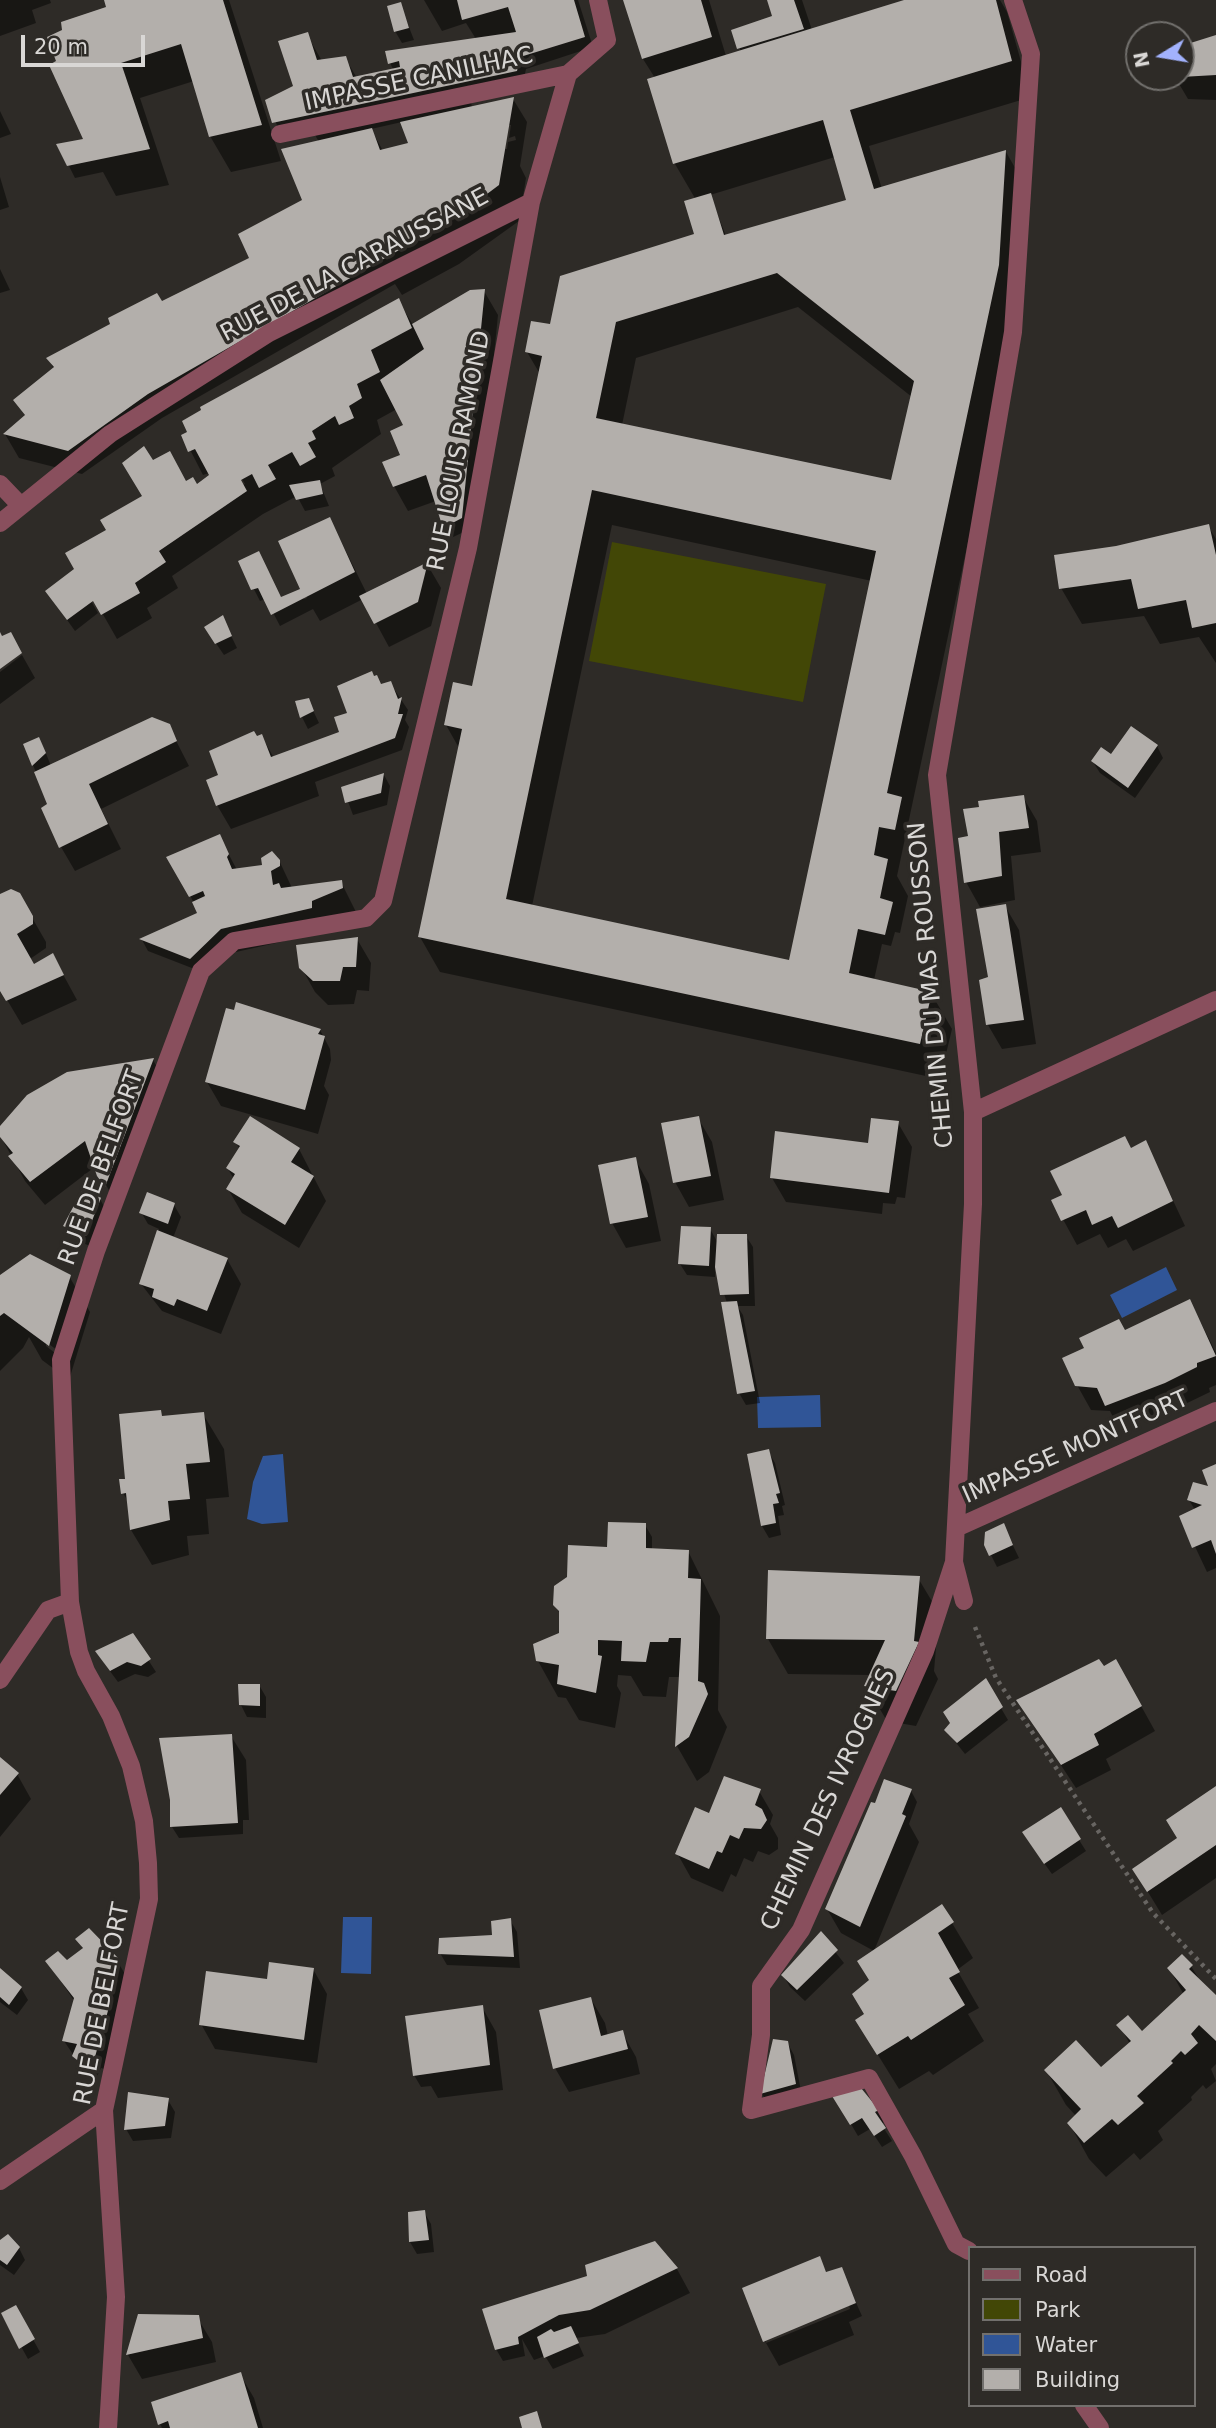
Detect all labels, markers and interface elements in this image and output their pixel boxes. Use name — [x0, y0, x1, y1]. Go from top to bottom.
scale bar — [24, 21, 149, 65]
north arrow — [1125, 21, 1195, 91]
text: 20 m — [34, 35, 88, 59]
street label: IMPASSE CANILHAC — [302, 42, 536, 118]
text: N — [1129, 50, 1154, 70]
street label: RUE DE LA CARAUSSANE — [216, 183, 494, 349]
street label: RUE LOUIS RAMOND — [423, 328, 497, 574]
street label: CHEMIN DU MAS ROUSSON — [903, 821, 961, 1149]
street label: RUE DE BELFORT — [53, 1066, 151, 1270]
street label: IMPASSE MONTFORT — [958, 1385, 1194, 1511]
street label: CHEMIN DES IVROGNES — [756, 1664, 902, 1936]
street label: RUE DE BELFORT — [69, 1900, 137, 2108]
legend — [968, 2246, 1195, 2407]
text: Road — [1035, 2263, 1088, 2287]
text: Park — [1035, 2298, 1080, 2322]
text: Water — [1035, 2333, 1097, 2357]
text: Building — [1035, 2368, 1120, 2392]

